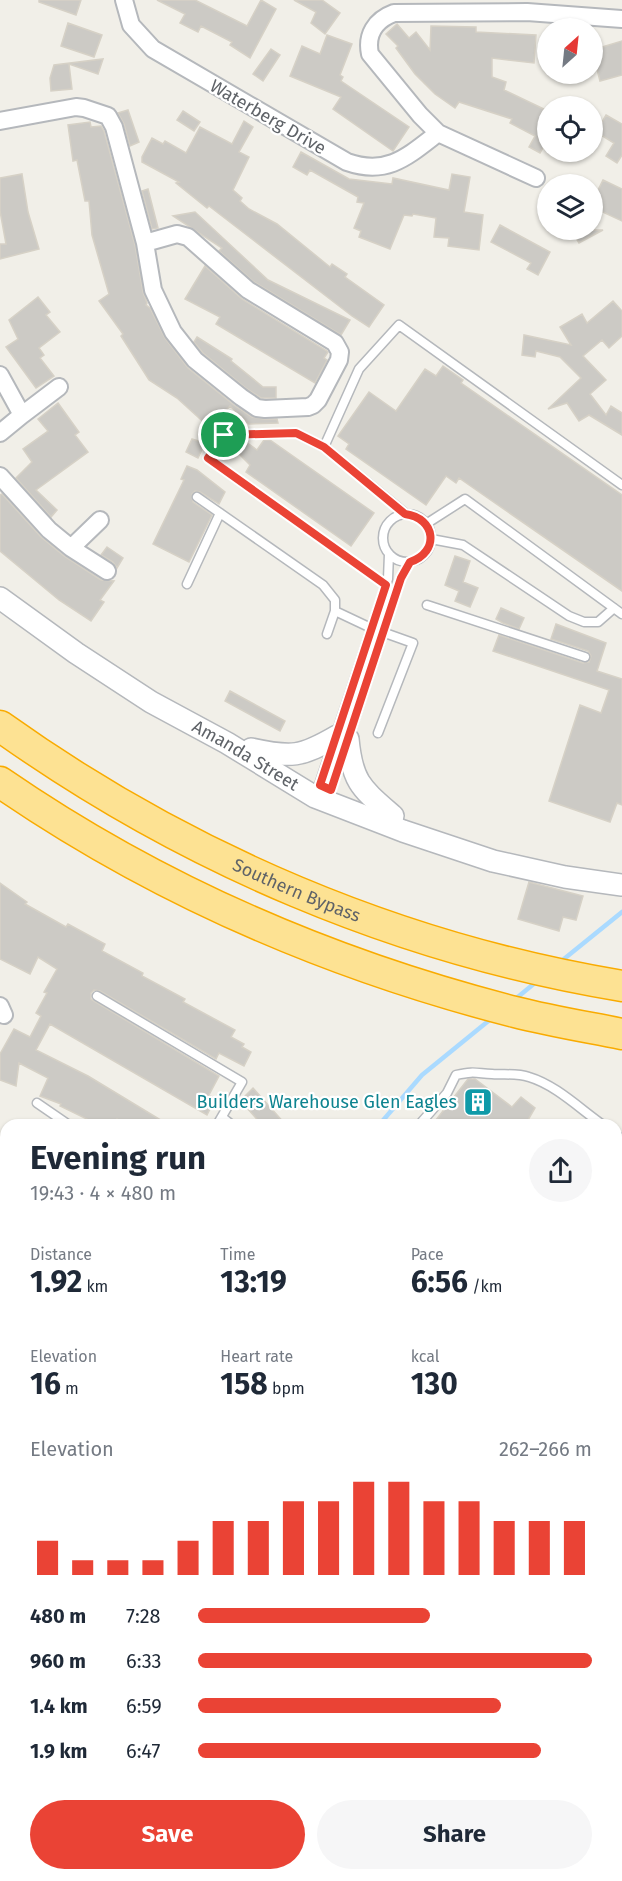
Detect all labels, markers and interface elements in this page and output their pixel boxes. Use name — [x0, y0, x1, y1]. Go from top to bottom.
north arrow — [537, 18, 603, 84]
map controls — [537, 18, 603, 240]
street label: Waterberg Drive — [206, 75, 330, 159]
button: locate — [537, 96, 603, 162]
button: layers — [537, 174, 603, 240]
pin — [198, 409, 249, 460]
icon: arrive — [207, 418, 240, 451]
street label: Amanda Street — [188, 715, 303, 796]
street label: Southern Bypass — [229, 854, 364, 927]
building icon: Builders Warehouse Glen Eagles — [462, 1086, 494, 1118]
place label: Builders Warehouse Glen Eagles — [197, 1091, 457, 1113]
text: Evening run — [30, 1138, 206, 1178]
button: share — [529, 1139, 592, 1202]
text: 19:43 · 4 × 480 m — [30, 1181, 176, 1205]
text: Distance — [30, 1245, 92, 1264]
text: Time — [220, 1245, 256, 1264]
text: Pace — [411, 1245, 444, 1264]
text: 1.92 — [30, 1264, 82, 1300]
text: 13:19 — [220, 1264, 287, 1300]
text: 6:56 — [411, 1264, 468, 1300]
text: km — [82, 1277, 108, 1296]
text: /km — [468, 1277, 503, 1296]
text: Elevation — [30, 1347, 97, 1366]
text: Heart rate — [220, 1347, 293, 1366]
text: kcal — [411, 1347, 439, 1366]
text: 16 — [30, 1366, 61, 1402]
text: 158 — [220, 1366, 268, 1402]
text: 130 — [411, 1366, 458, 1402]
text: m — [61, 1379, 79, 1398]
text: bpm — [268, 1379, 305, 1398]
text: Elevation — [30, 1437, 114, 1461]
text: 262–266 m — [499, 1437, 592, 1461]
text: 480 m — [30, 1604, 86, 1628]
text: 7:28 — [126, 1604, 161, 1628]
text: 960 m — [30, 1649, 86, 1673]
text: 6:33 — [126, 1649, 162, 1673]
text: 1.4 km — [30, 1694, 88, 1718]
text: 6:59 — [126, 1694, 162, 1718]
text: 1.9 km — [30, 1739, 88, 1763]
text: 6:47 — [126, 1739, 160, 1763]
button: Save — [30, 1800, 305, 1869]
button: Share — [317, 1800, 592, 1869]

